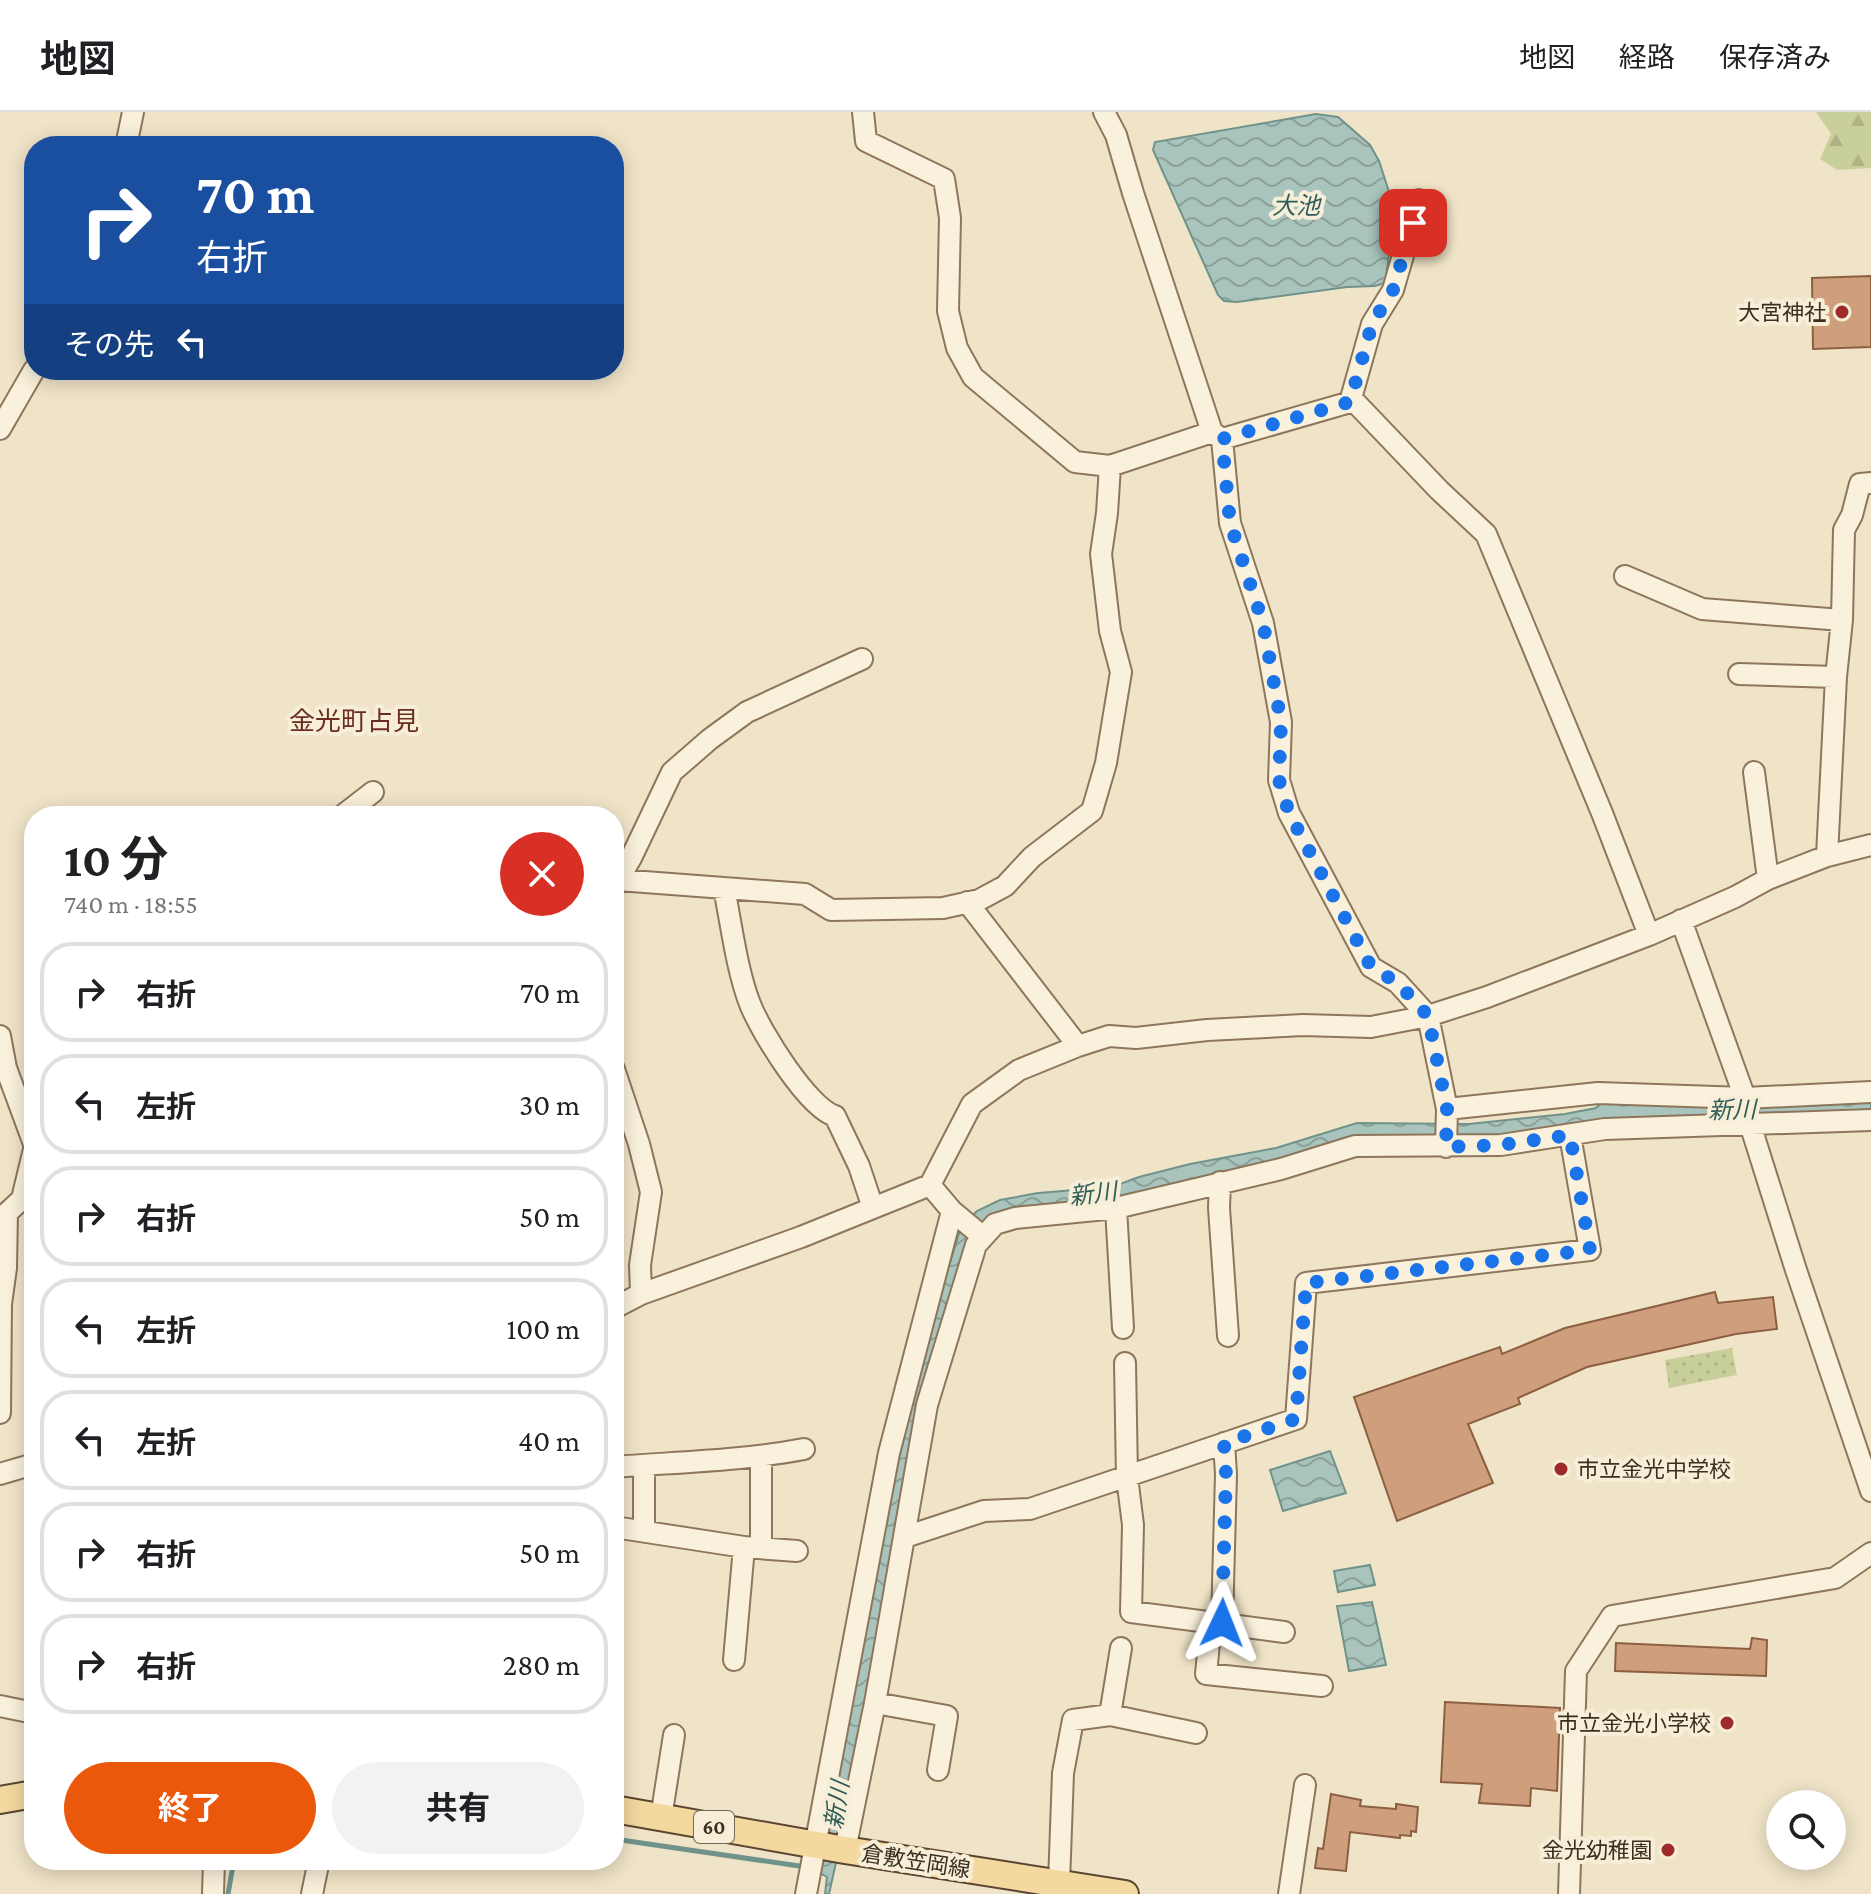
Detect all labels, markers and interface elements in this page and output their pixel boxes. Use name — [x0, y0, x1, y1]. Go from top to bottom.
text: 地図 — [40, 38, 116, 80]
text: 地図 — [1519, 42, 1575, 73]
text: 経路 — [1619, 42, 1675, 73]
text: 保存済み — [1719, 42, 1831, 73]
text: 70 m — [196, 163, 315, 225]
icon: right — [64, 168, 168, 272]
pin — [1379, 189, 1447, 257]
water label: 大池 — [1272, 192, 1322, 219]
icon: arrive — [1391, 201, 1435, 245]
text: 右折 — [196, 238, 268, 278]
place label: 大宮神社 — [1738, 300, 1826, 325]
marker: 大宮神社 — [1833, 303, 1851, 321]
icon: left — [170, 320, 214, 364]
text: その先 — [64, 328, 154, 361]
district label: 金光町占見 — [289, 707, 419, 736]
button: close — [500, 832, 584, 916]
text: 10 分 — [64, 833, 168, 886]
text: 740 m · 18:55 — [64, 890, 198, 919]
icon: right — [68, 970, 112, 1014]
text: 70 m — [520, 976, 580, 1009]
text: 右折 — [136, 978, 196, 1011]
icon: left — [68, 1082, 112, 1126]
text: 30 m — [519, 1088, 580, 1121]
text: 左折 — [136, 1090, 196, 1123]
water label: 新川 — [1708, 1096, 1759, 1123]
water label: 新川 — [1067, 1177, 1121, 1210]
icon: right — [68, 1194, 112, 1238]
text: 50 m — [519, 1200, 580, 1233]
text: 右折 — [136, 1202, 196, 1235]
icon: left — [68, 1306, 112, 1350]
text: 100 m — [506, 1312, 580, 1345]
text: 左折 — [136, 1314, 196, 1347]
icon: left — [68, 1418, 112, 1462]
text: 40 m — [518, 1424, 580, 1457]
text: 左折 — [136, 1426, 196, 1459]
place label: 市立金光中学校 — [1577, 1457, 1731, 1482]
marker: 市立金光中学校 — [1552, 1460, 1570, 1478]
icon: right — [68, 1530, 112, 1574]
text: 50 m — [519, 1536, 580, 1569]
text: 右折 — [136, 1538, 196, 1571]
position arrow — [1180, 1581, 1264, 1665]
icon: right — [68, 1642, 112, 1686]
text: 280 m — [503, 1648, 580, 1681]
text: 右折 — [136, 1650, 196, 1683]
place label: 市立金光小学校 — [1557, 1711, 1711, 1736]
marker: 市立金光小学校 — [1718, 1714, 1736, 1732]
button: 終了 — [64, 1762, 316, 1854]
button: 共有 — [332, 1762, 584, 1854]
water label: 新川 — [819, 1776, 854, 1831]
map controls — [1766, 1790, 1846, 1870]
button: search — [1766, 1790, 1846, 1870]
road number: 60 — [694, 1811, 734, 1843]
place label: 金光幼稚園 — [1542, 1838, 1652, 1863]
street label: 倉敷笠岡線 — [860, 1841, 972, 1882]
marker: 金光幼稚園 — [1659, 1841, 1677, 1859]

